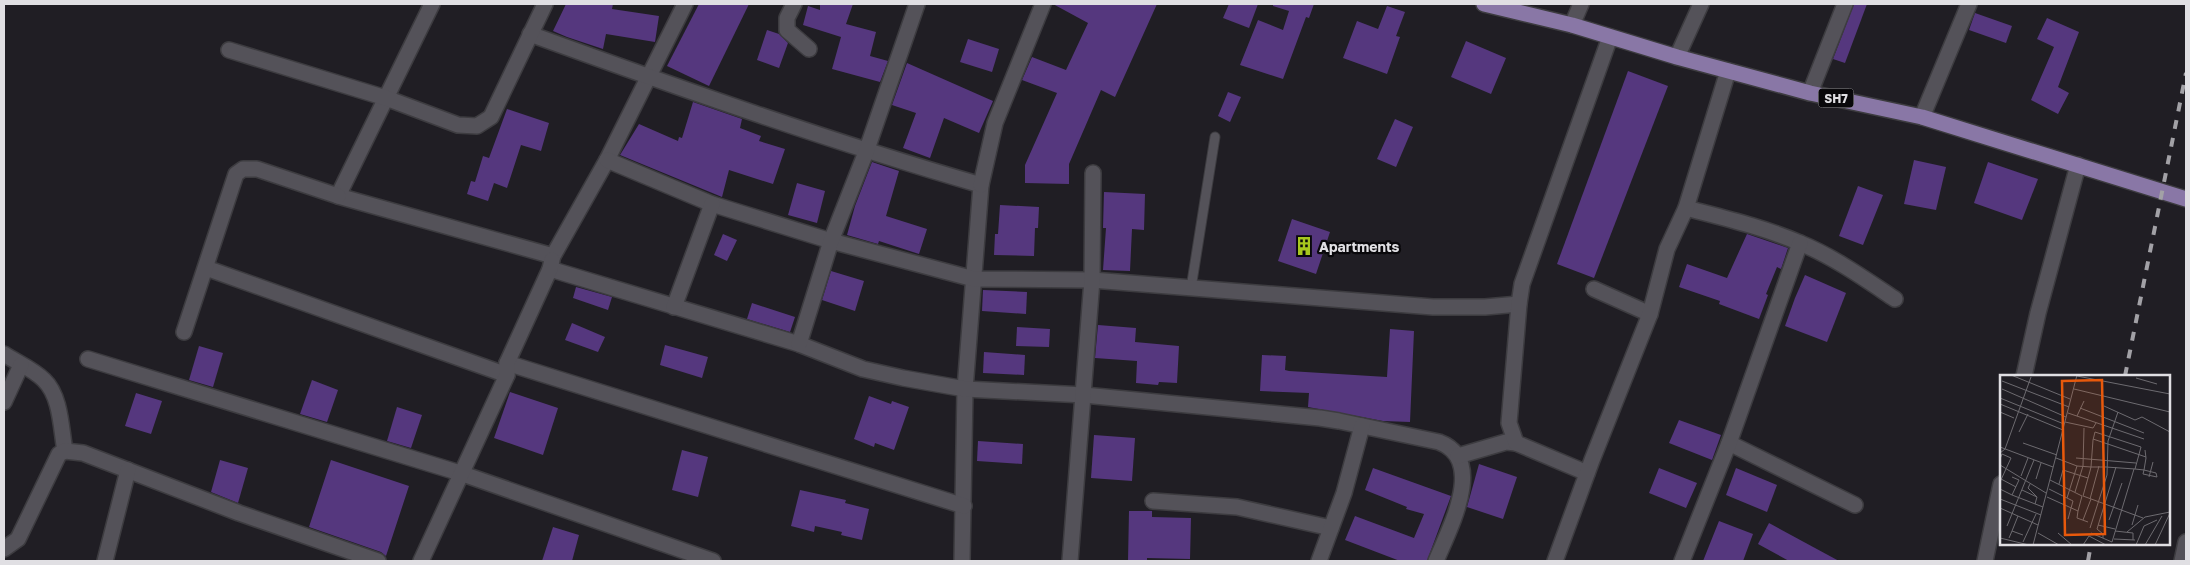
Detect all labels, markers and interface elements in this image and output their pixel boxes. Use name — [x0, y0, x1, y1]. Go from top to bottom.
road number: SH7 — [1818, 89, 1854, 108]
building icon: Apartments — [1293, 235, 1315, 257]
place label: Apartments — [1319, 238, 1400, 255]
inset map — [2000, 375, 2170, 545]

